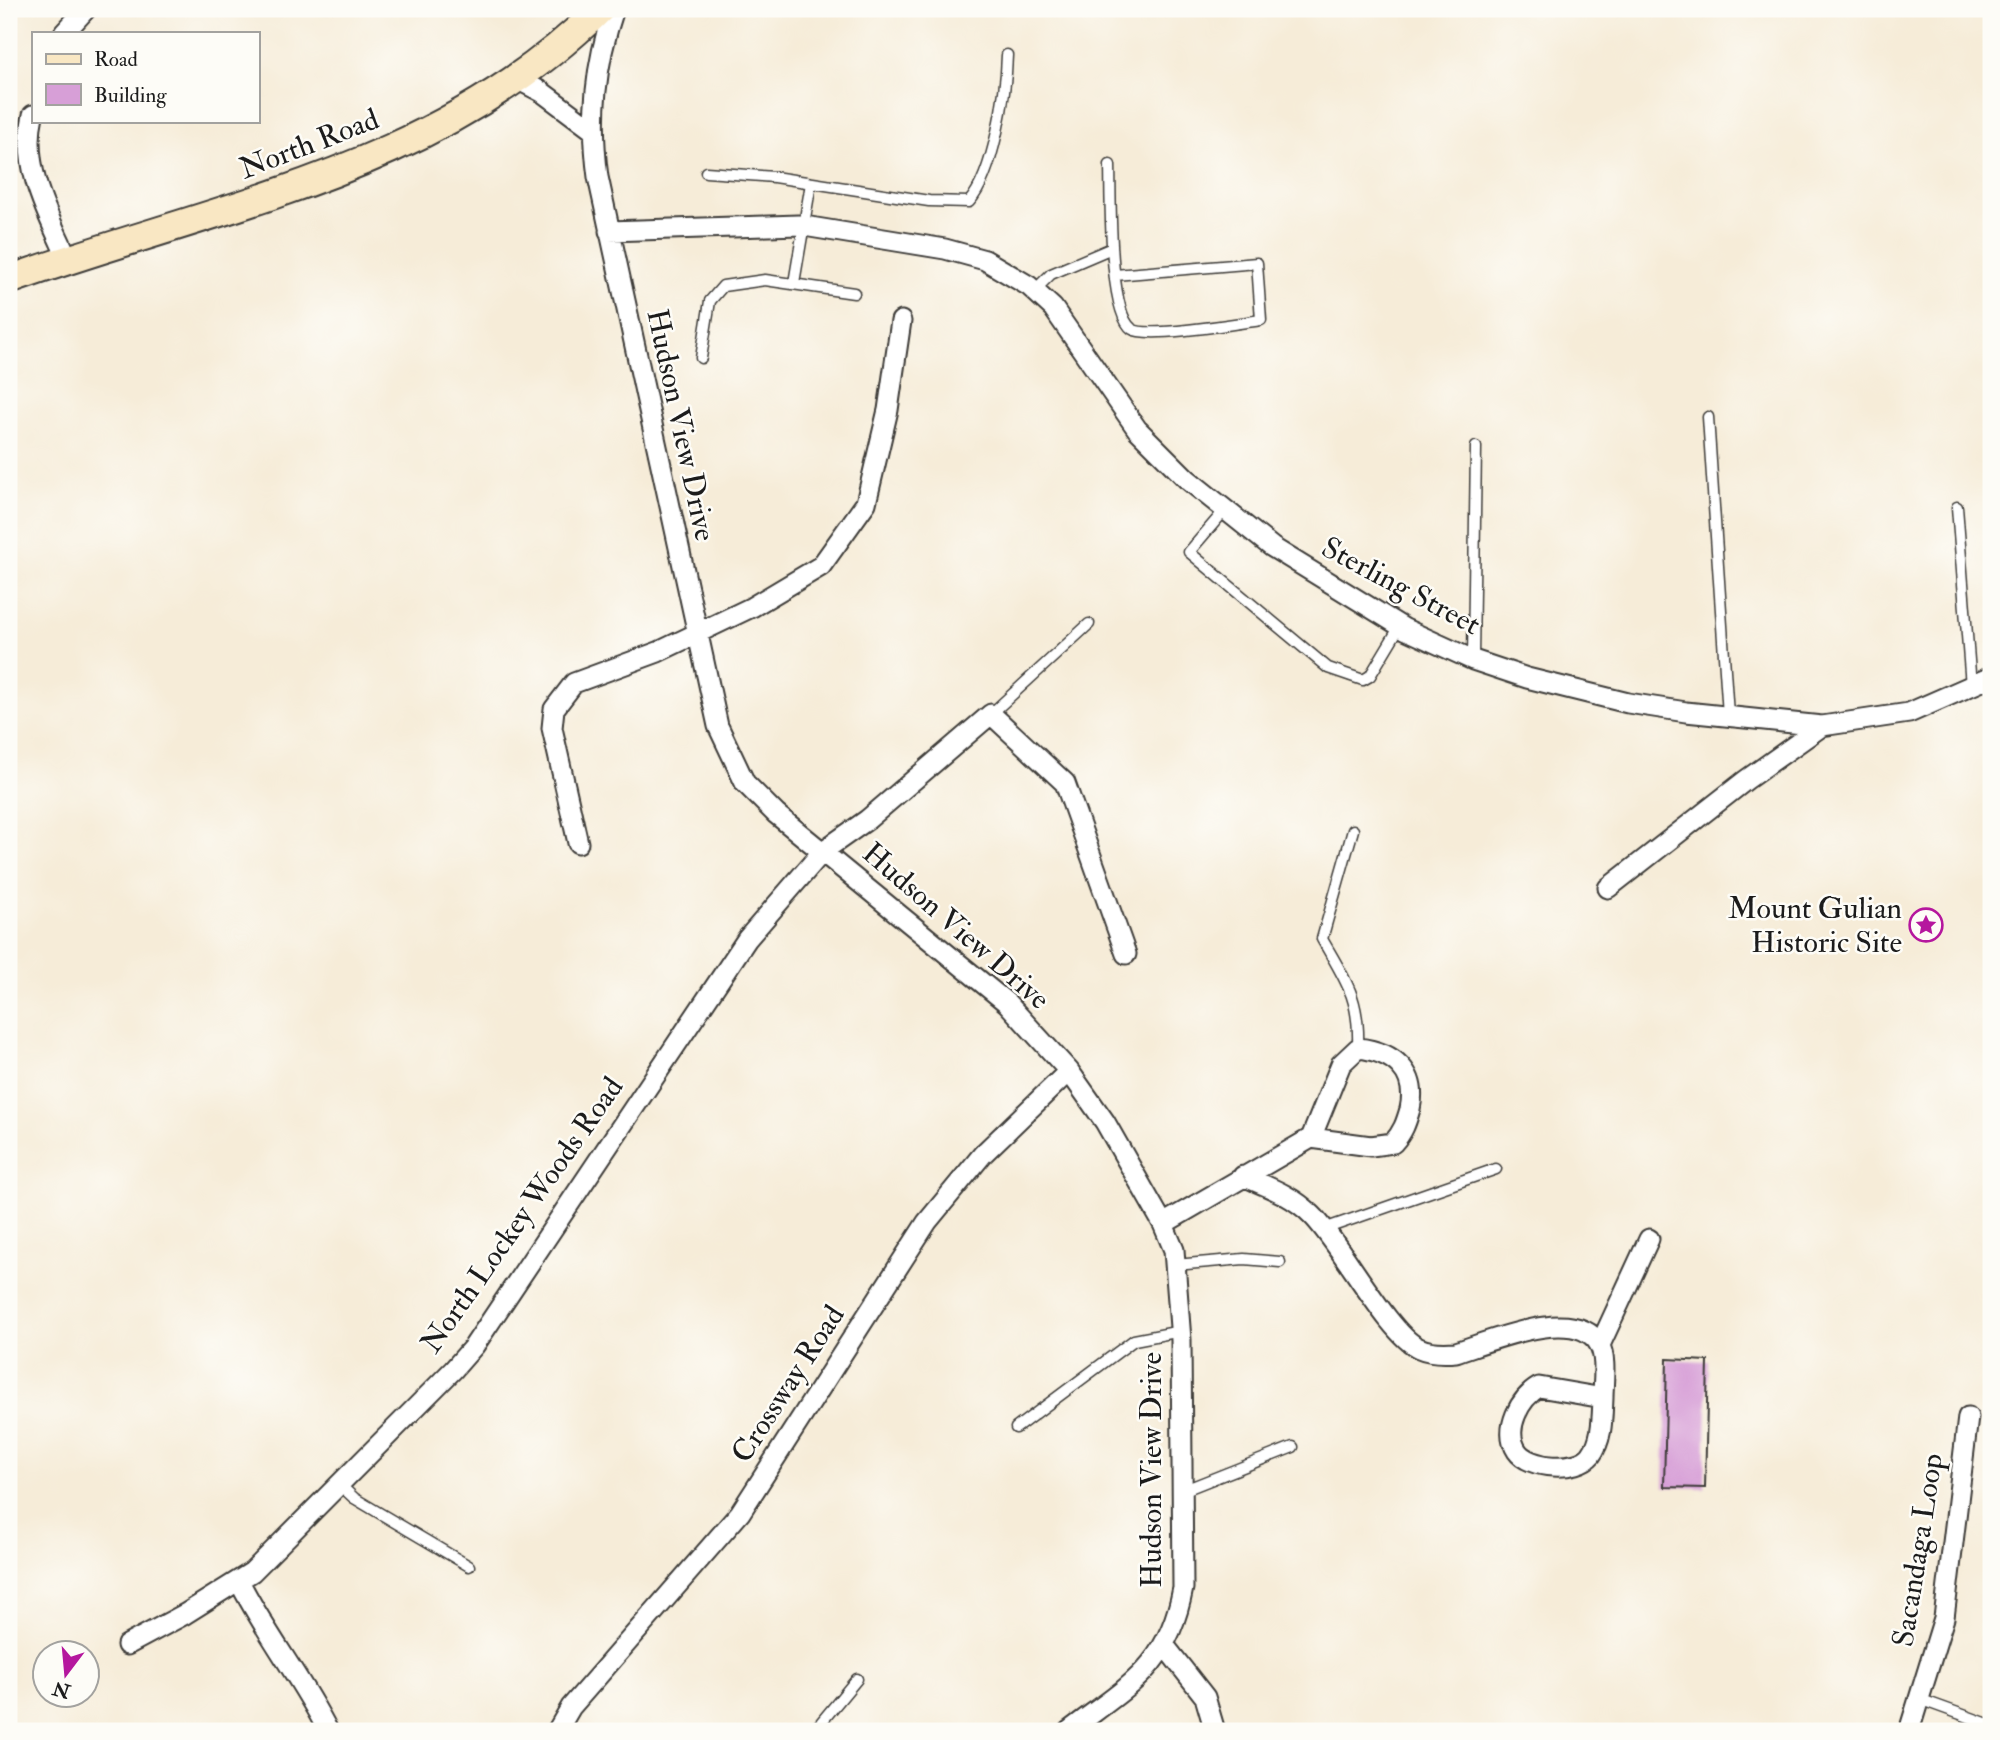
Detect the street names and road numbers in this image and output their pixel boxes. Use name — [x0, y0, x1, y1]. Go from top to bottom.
street label: North Road — [234, 100, 384, 187]
street label: Hudson View Drive — [638, 306, 724, 544]
street label: Sterling Street — [1315, 529, 1487, 643]
street label: Hudson View Drive — [855, 835, 1057, 1017]
street label: North Lockey Woods Road — [413, 1070, 632, 1360]
street label: Crossway Road — [723, 1298, 853, 1470]
street label: Hudson View Drive — [1133, 1352, 1170, 1588]
street label: Sacandaga Loop — [1884, 1451, 1952, 1649]

